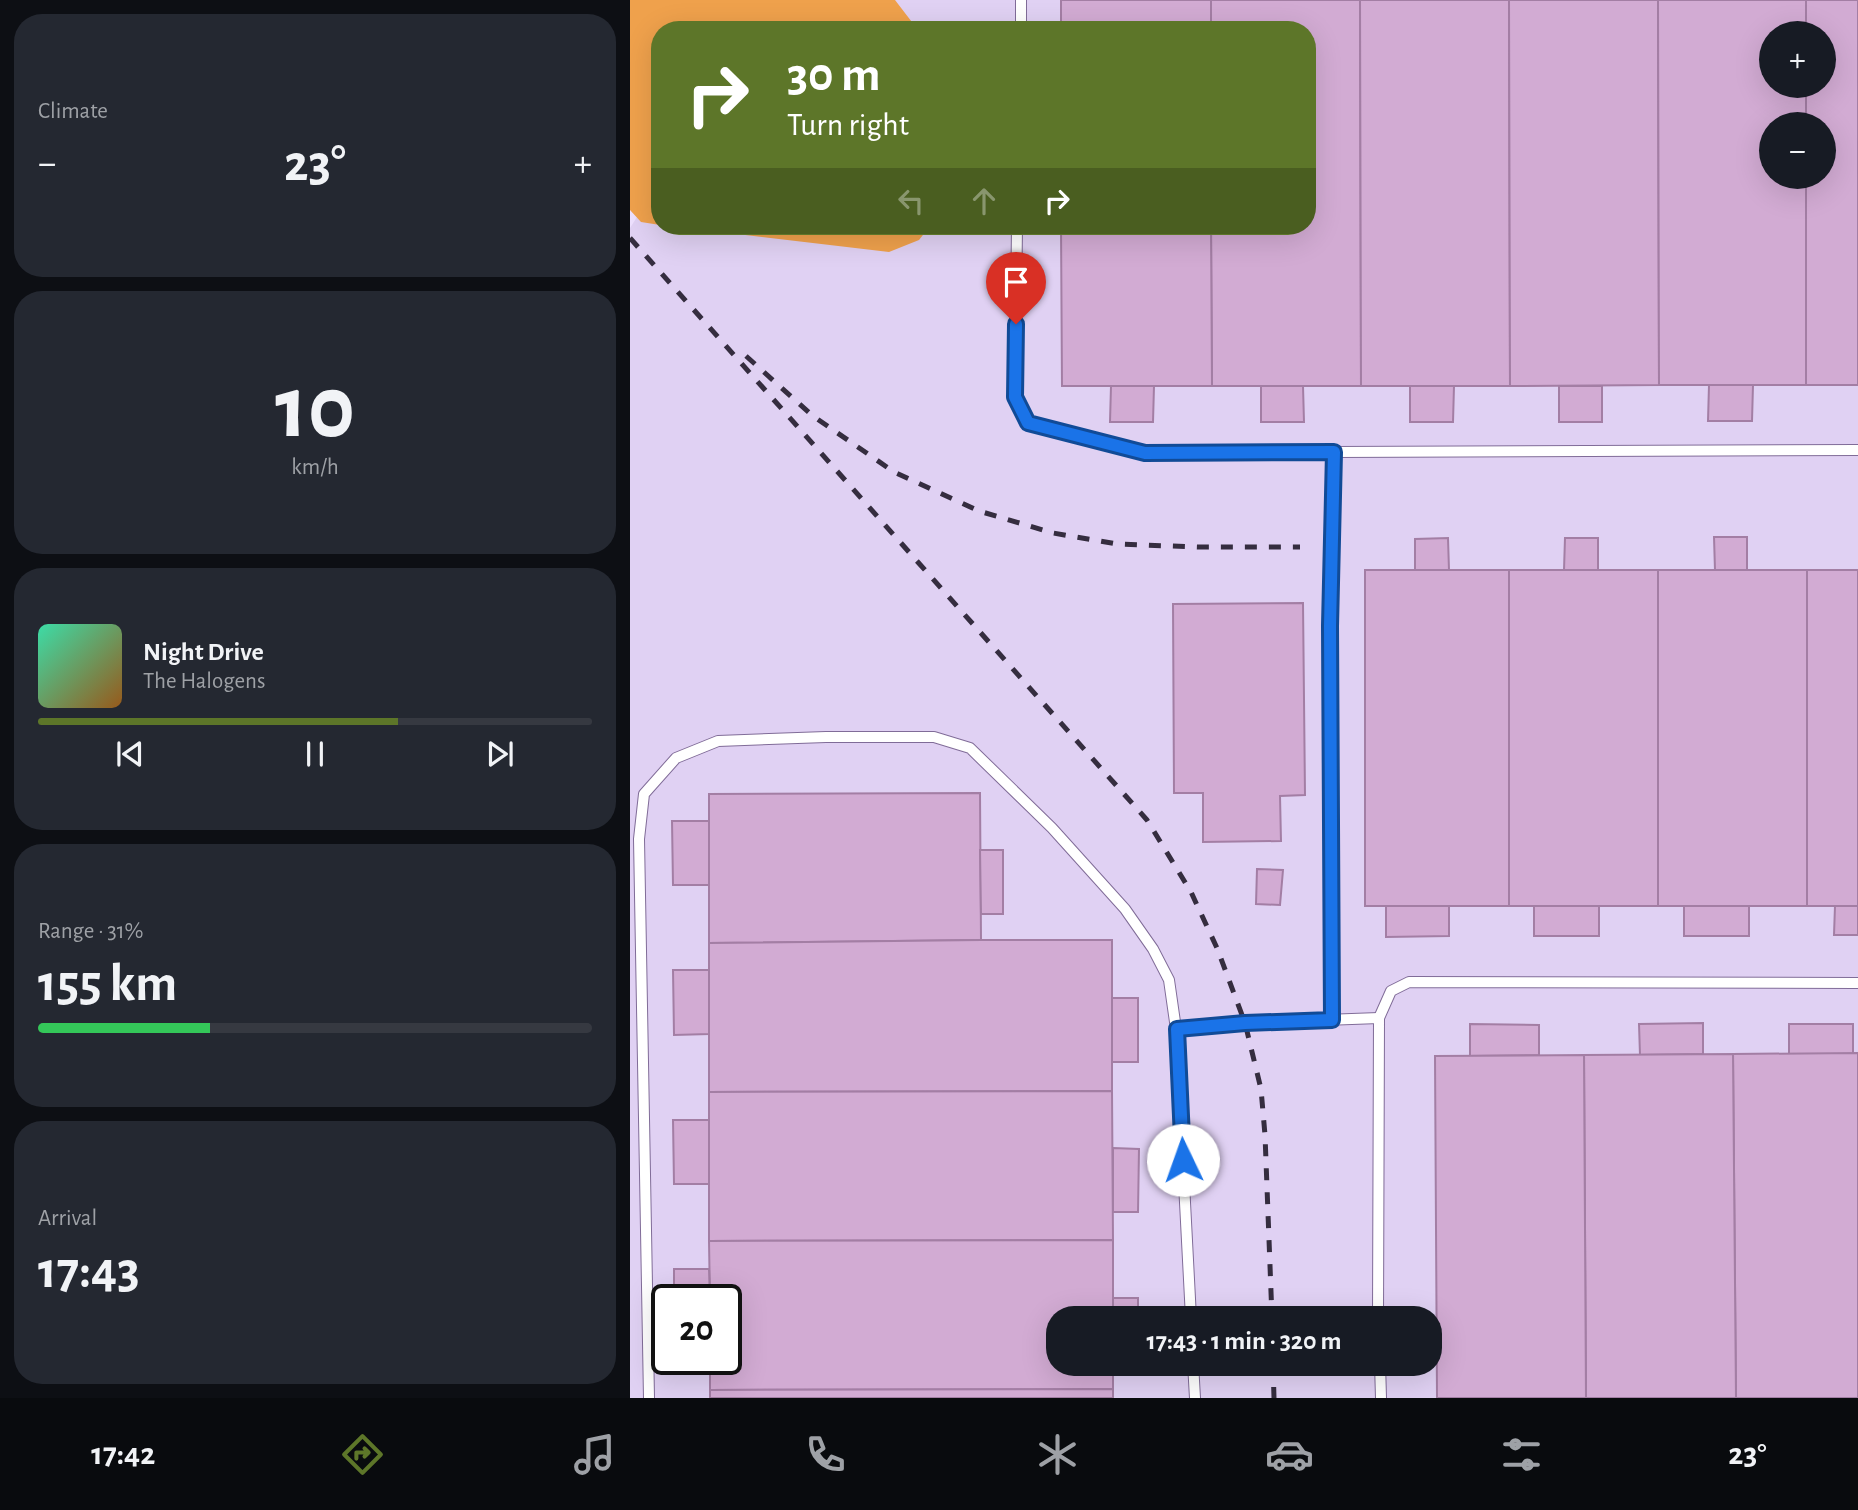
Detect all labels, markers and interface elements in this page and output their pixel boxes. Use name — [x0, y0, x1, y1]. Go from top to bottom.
map controls — [1759, 21, 1836, 189]
button: + — [1759, 21, 1836, 98]
icon: right — [672, 49, 763, 140]
text: 30 m — [787, 51, 881, 100]
text: Climate — [38, 100, 108, 123]
text: Turn right — [787, 109, 909, 141]
button: − — [1759, 112, 1836, 189]
text: 23° — [284, 138, 346, 190]
text: − — [38, 145, 56, 183]
text: + — [574, 145, 592, 183]
icon: left — [892, 182, 930, 220]
icon: ahead — [965, 182, 1003, 220]
icon: right — [1038, 182, 1076, 220]
pin — [986, 252, 1046, 324]
icon: arrive — [997, 263, 1035, 301]
text: 10 — [275, 363, 355, 454]
text: km/h — [291, 456, 339, 479]
text: Night Drive — [143, 639, 264, 665]
text: The Halogens — [143, 670, 265, 693]
icon: previous — [111, 735, 149, 773]
icon: pause — [296, 735, 334, 773]
icon: next — [481, 735, 519, 773]
text: Range · 31% — [38, 920, 144, 943]
text: 155 km — [38, 958, 177, 1010]
position arrow — [1146, 1123, 1220, 1197]
text: Arrival — [38, 1207, 97, 1230]
text: 17:43 — [38, 1245, 140, 1297]
speed limit sign: 20 — [651, 1284, 742, 1375]
text: 17:43 · 1 min · 320 m — [1146, 1328, 1342, 1354]
icon: directions — [338, 1430, 387, 1479]
icon: music — [570, 1430, 619, 1479]
icon: phone — [801, 1430, 850, 1479]
icon: climate — [1033, 1430, 1082, 1479]
icon: car — [1265, 1430, 1314, 1479]
icon: filters — [1497, 1430, 1546, 1479]
text: 17:42 — [91, 1438, 155, 1470]
text: 23° — [1728, 1438, 1767, 1470]

